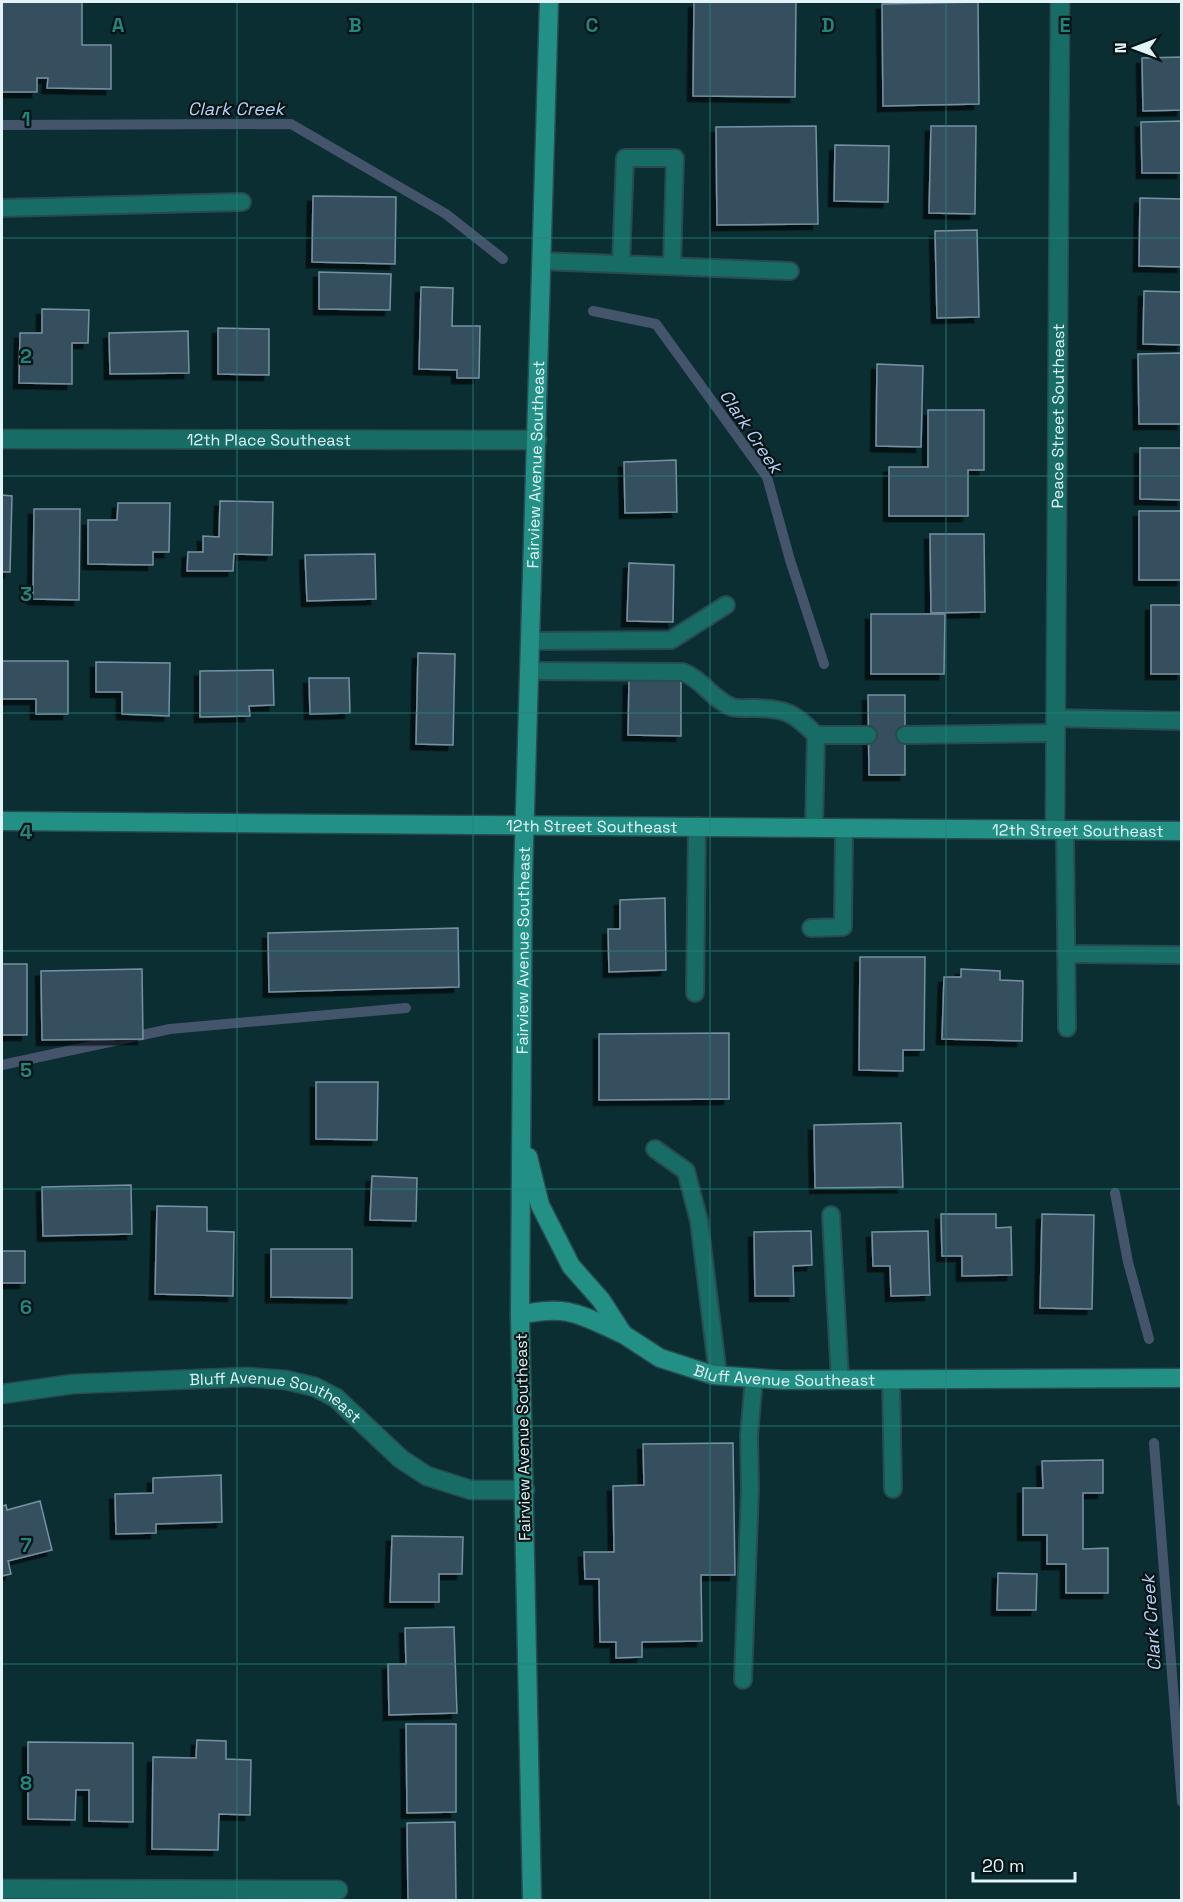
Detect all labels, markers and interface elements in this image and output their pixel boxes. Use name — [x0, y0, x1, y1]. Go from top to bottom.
text: A — [112, 12, 125, 38]
text: B — [348, 12, 362, 38]
text: C — [586, 12, 599, 38]
text: D — [821, 12, 835, 38]
text: E — [1059, 12, 1071, 38]
north arrow — [1105, 18, 1165, 78]
text: N — [1110, 43, 1131, 53]
water label: Clark Creek — [188, 97, 287, 120]
text: 1 — [21, 106, 31, 132]
street label: Peace Street Southeast — [1046, 323, 1069, 509]
text: 2 — [20, 343, 32, 369]
street label: Fairview Avenue Southeast — [522, 360, 549, 569]
water label: Clark Creek — [715, 385, 789, 479]
street label: 12th Place Southeast — [187, 429, 351, 450]
text: 3 — [20, 581, 32, 607]
street label: 12th Street Southeast — [506, 815, 678, 837]
text: 4 — [20, 819, 33, 845]
street label: 12th Street Southeast — [992, 819, 1164, 841]
street label: Fairview Avenue Southeast — [511, 846, 534, 1054]
text: 5 — [20, 1057, 32, 1083]
text: 6 — [20, 1294, 32, 1320]
street label: Fairview Avenue Southeast — [511, 1333, 535, 1541]
street label: Bluff Avenue Southeast — [691, 1359, 875, 1391]
street label: Bluff Avenue Southeast — [189, 1366, 366, 1427]
text: 7 — [20, 1532, 32, 1558]
water label: Clark Creek — [1136, 1572, 1166, 1672]
text: 8 — [20, 1770, 32, 1796]
scale bar — [973, 1845, 1075, 1883]
text: 20 m — [982, 1854, 1025, 1877]

